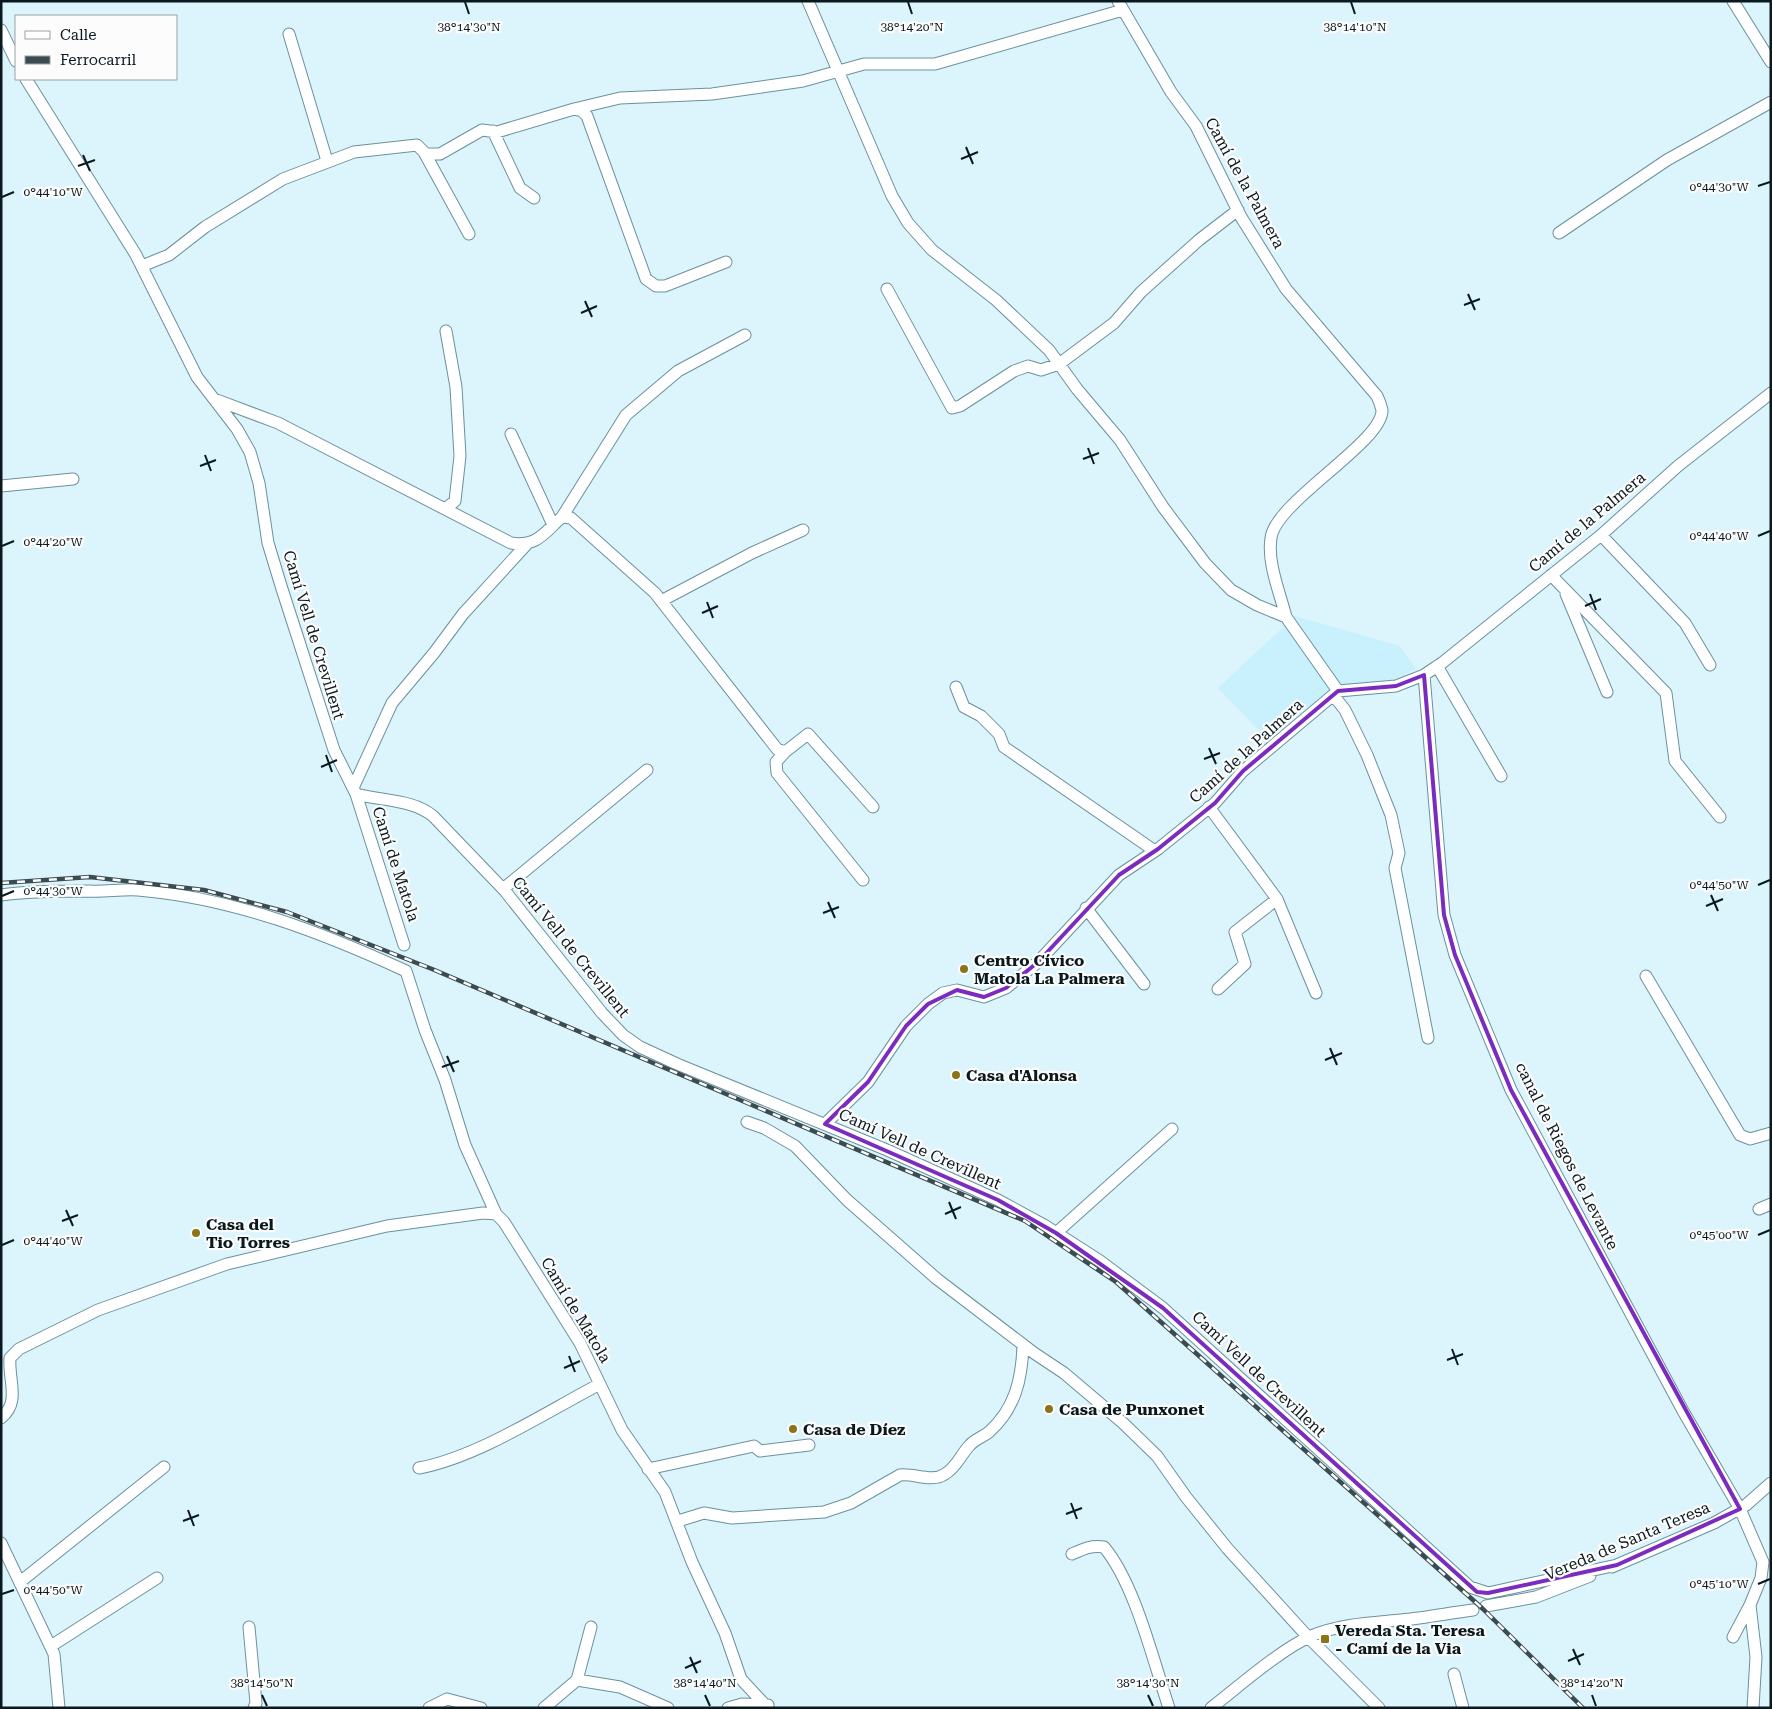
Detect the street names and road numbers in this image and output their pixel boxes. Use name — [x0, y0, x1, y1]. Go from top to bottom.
street label: Camí de la Palmera — [1201, 114, 1289, 252]
street label: Camí de la Palmera — [1525, 467, 1649, 576]
street label: Camí Vell de Crevillent — [279, 548, 349, 722]
street label: Camí de la Palmera — [1185, 695, 1307, 807]
street label: Camí de Matola — [368, 804, 424, 924]
street label: Camí Vell de Crevillent — [508, 873, 634, 1021]
street label: canal de Riegos de Levante — [1511, 1059, 1623, 1253]
street label: Camí Vell de Crevillent — [836, 1105, 1004, 1193]
street label: Camí de Matola — [537, 1254, 615, 1367]
street label: Camí Vell de Crevillent — [1188, 1307, 1330, 1441]
street label: Vereda de Santa Teresa — [1541, 1497, 1713, 1585]

